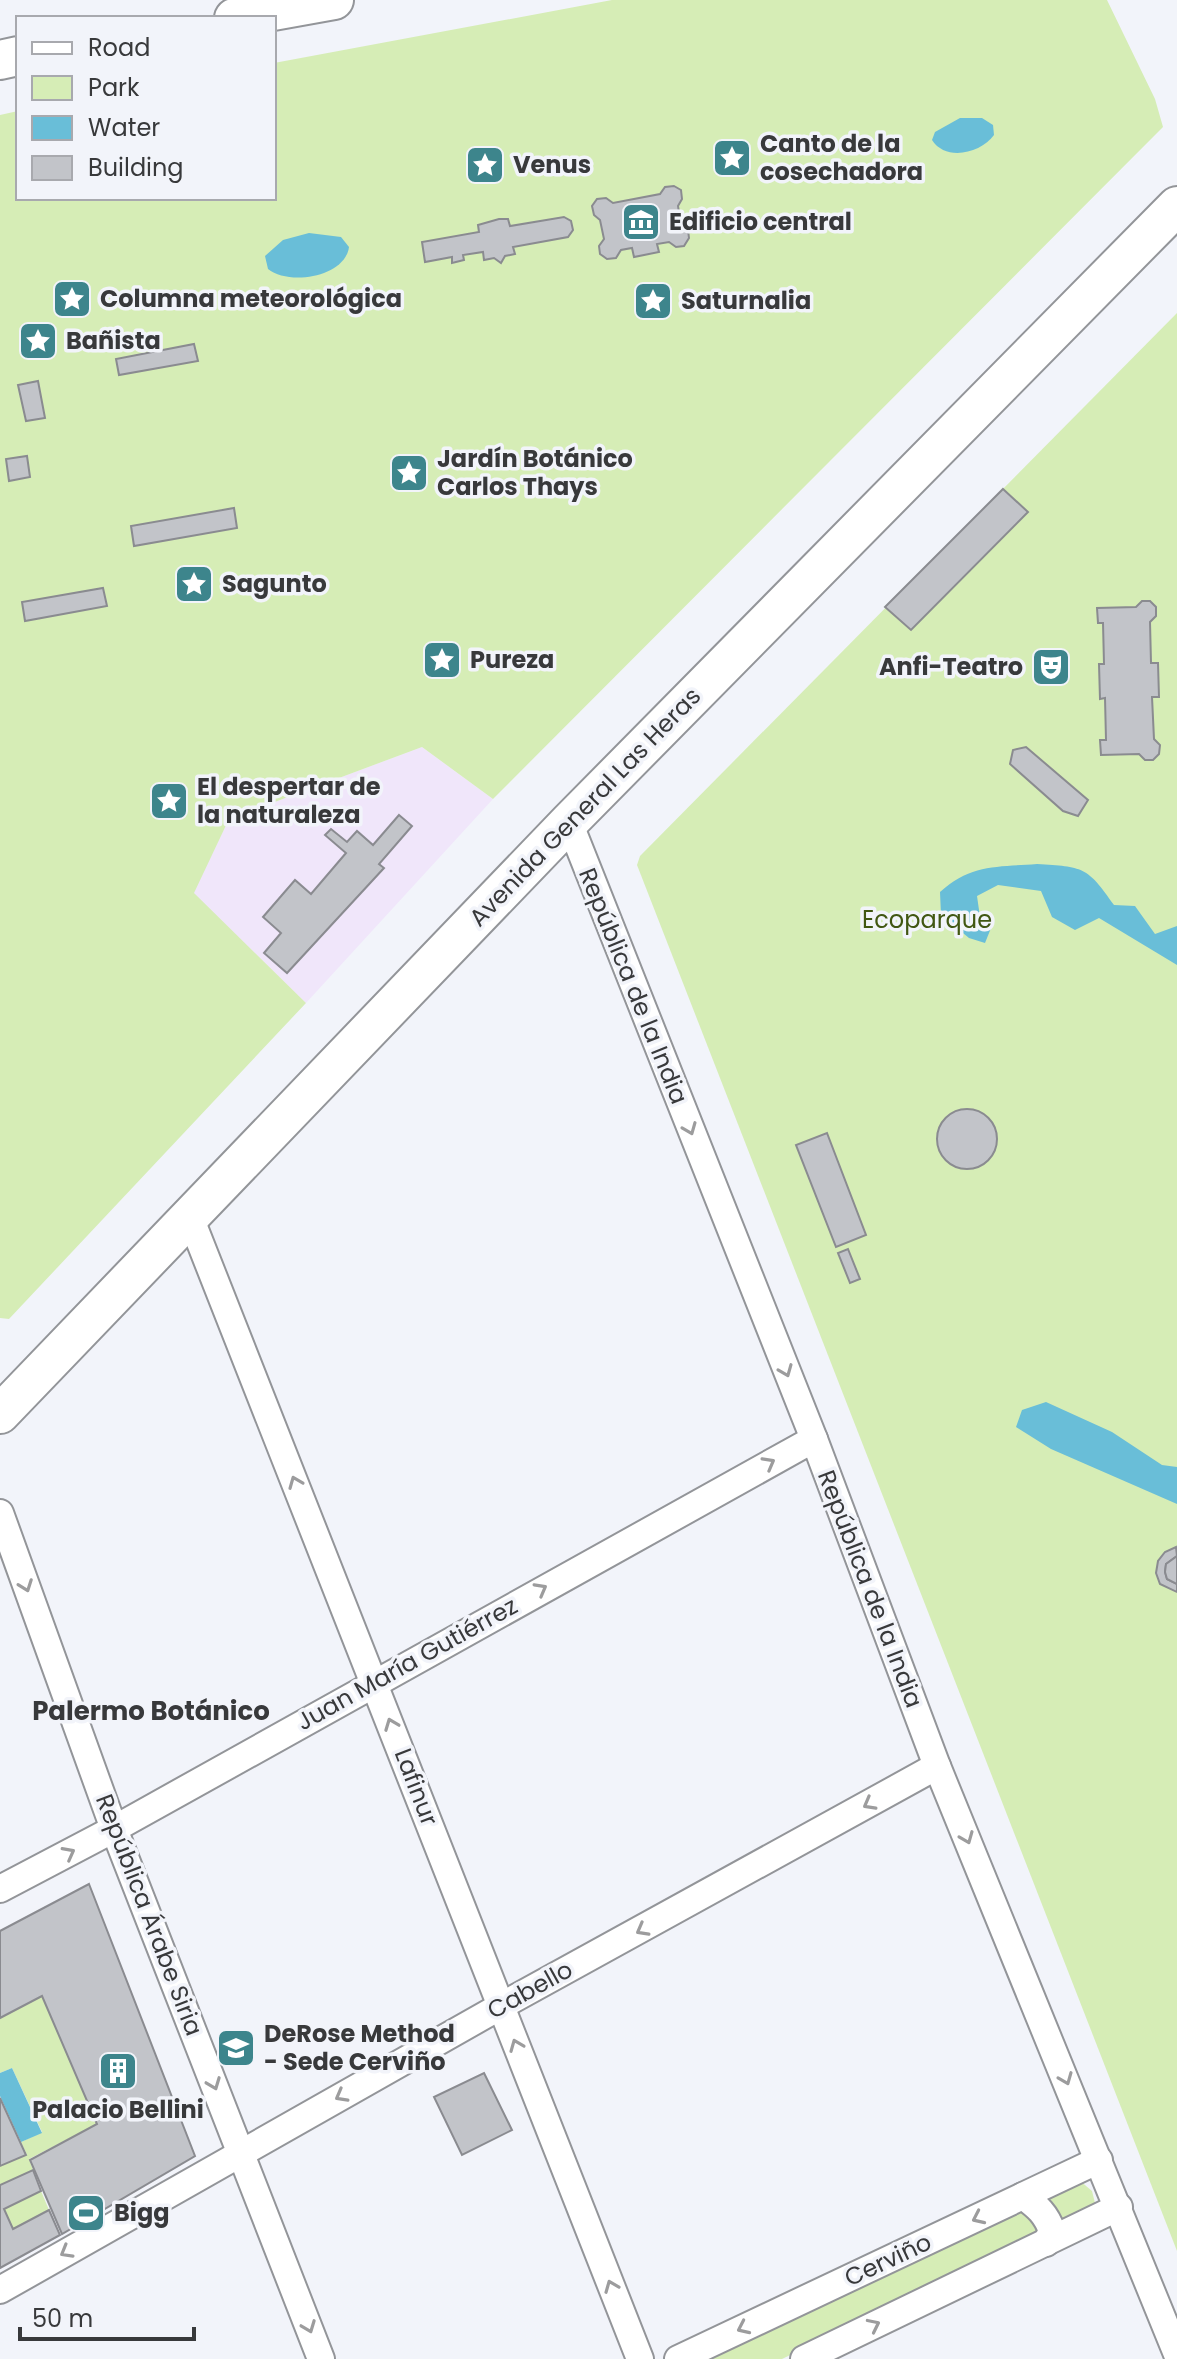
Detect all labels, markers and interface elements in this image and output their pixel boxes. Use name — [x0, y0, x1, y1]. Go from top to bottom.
legend — [16, 16, 276, 200]
text: Road — [88, 31, 150, 64]
text: Park — [88, 71, 140, 104]
text: Water — [88, 111, 160, 144]
place label: Canto de la cosechadora — [760, 127, 923, 188]
place icon: Canto de la cosechadora — [711, 137, 753, 179]
place icon: Venus — [464, 144, 506, 186]
place label: Venus — [513, 148, 591, 181]
text: Building — [88, 151, 184, 184]
museum icon: Edificio central — [620, 201, 662, 243]
place label: Edificio central — [669, 205, 852, 238]
place icon: Columna meteorológica — [51, 278, 93, 320]
place icon: Saturnalia — [632, 280, 674, 322]
place label: Columna meteorológica — [100, 282, 402, 315]
place label: Saturnalia — [681, 284, 811, 317]
place icon: Bañista — [17, 320, 59, 362]
place label: Bañista — [66, 324, 161, 357]
place label: Jardín Botánico Carlos Thays — [437, 442, 633, 503]
place icon: Jardín Botánico Carlos Thays — [388, 452, 430, 494]
place icon: Sagunto — [173, 563, 215, 605]
place label: Sagunto — [222, 567, 327, 600]
place icon: Pureza — [421, 639, 463, 681]
place label: Pureza — [470, 643, 554, 676]
theatre icon: Anfi-Teatro — [1030, 646, 1072, 688]
place label: Anfi-Teatro — [879, 650, 1023, 683]
street label: Avenida General Las Heras — [461, 680, 708, 933]
place label: El despertar de la naturaleza — [197, 770, 381, 831]
place icon: El despertar de la naturaleza — [148, 780, 190, 822]
street label: República de la India — [571, 863, 696, 1109]
park label: Ecoparque — [862, 903, 992, 936]
one-way arrow — [680, 1121, 697, 1135]
one-way arrow — [777, 1363, 793, 1377]
one-way arrow — [760, 1458, 775, 1473]
street label: República de la India — [810, 1465, 931, 1712]
one-way arrow — [288, 1476, 305, 1490]
one-way arrow — [17, 1578, 33, 1592]
one-way arrow — [533, 1584, 547, 1599]
street label: Juan María Gutiérrez — [290, 1589, 523, 1738]
district label: Palermo Botánico — [32, 1693, 270, 1729]
one-way arrow — [384, 1718, 401, 1732]
street label: Lafinur — [387, 1744, 446, 1830]
street label: República Árabe Siria — [88, 1789, 211, 2040]
one-way arrow — [863, 1794, 878, 1810]
one-way arrow — [957, 1830, 974, 1844]
one-way arrow — [60, 1847, 75, 1863]
one-way arrow — [635, 1920, 650, 1935]
street label: Cabello — [481, 1953, 578, 2027]
place label: DeRose Method - Sede Cerviño — [264, 2017, 455, 2078]
school or university icon: DeRose Method - Sede Cerviño — [215, 2027, 257, 2069]
one-way arrow — [509, 2039, 526, 2053]
building icon: Palacio Bellini — [97, 2050, 139, 2092]
one-way arrow — [1056, 2071, 1073, 2085]
one-way arrow — [205, 2076, 221, 2090]
one-way arrow — [335, 2086, 349, 2102]
place label: Palacio Bellini — [32, 2093, 204, 2126]
sports icon: Bigg — [65, 2192, 107, 2234]
place label: Bigg — [114, 2196, 170, 2229]
one-way arrow — [972, 2208, 986, 2224]
street label: Cerviño — [839, 2225, 937, 2294]
one-way arrow — [60, 2242, 75, 2258]
one-way arrow — [604, 2280, 621, 2294]
scale bar — [20, 2291, 194, 2341]
text: 50 m — [32, 2302, 93, 2335]
one-way arrow — [736, 2318, 751, 2334]
one-way arrow — [299, 2319, 316, 2333]
one-way arrow — [866, 2319, 880, 2335]

